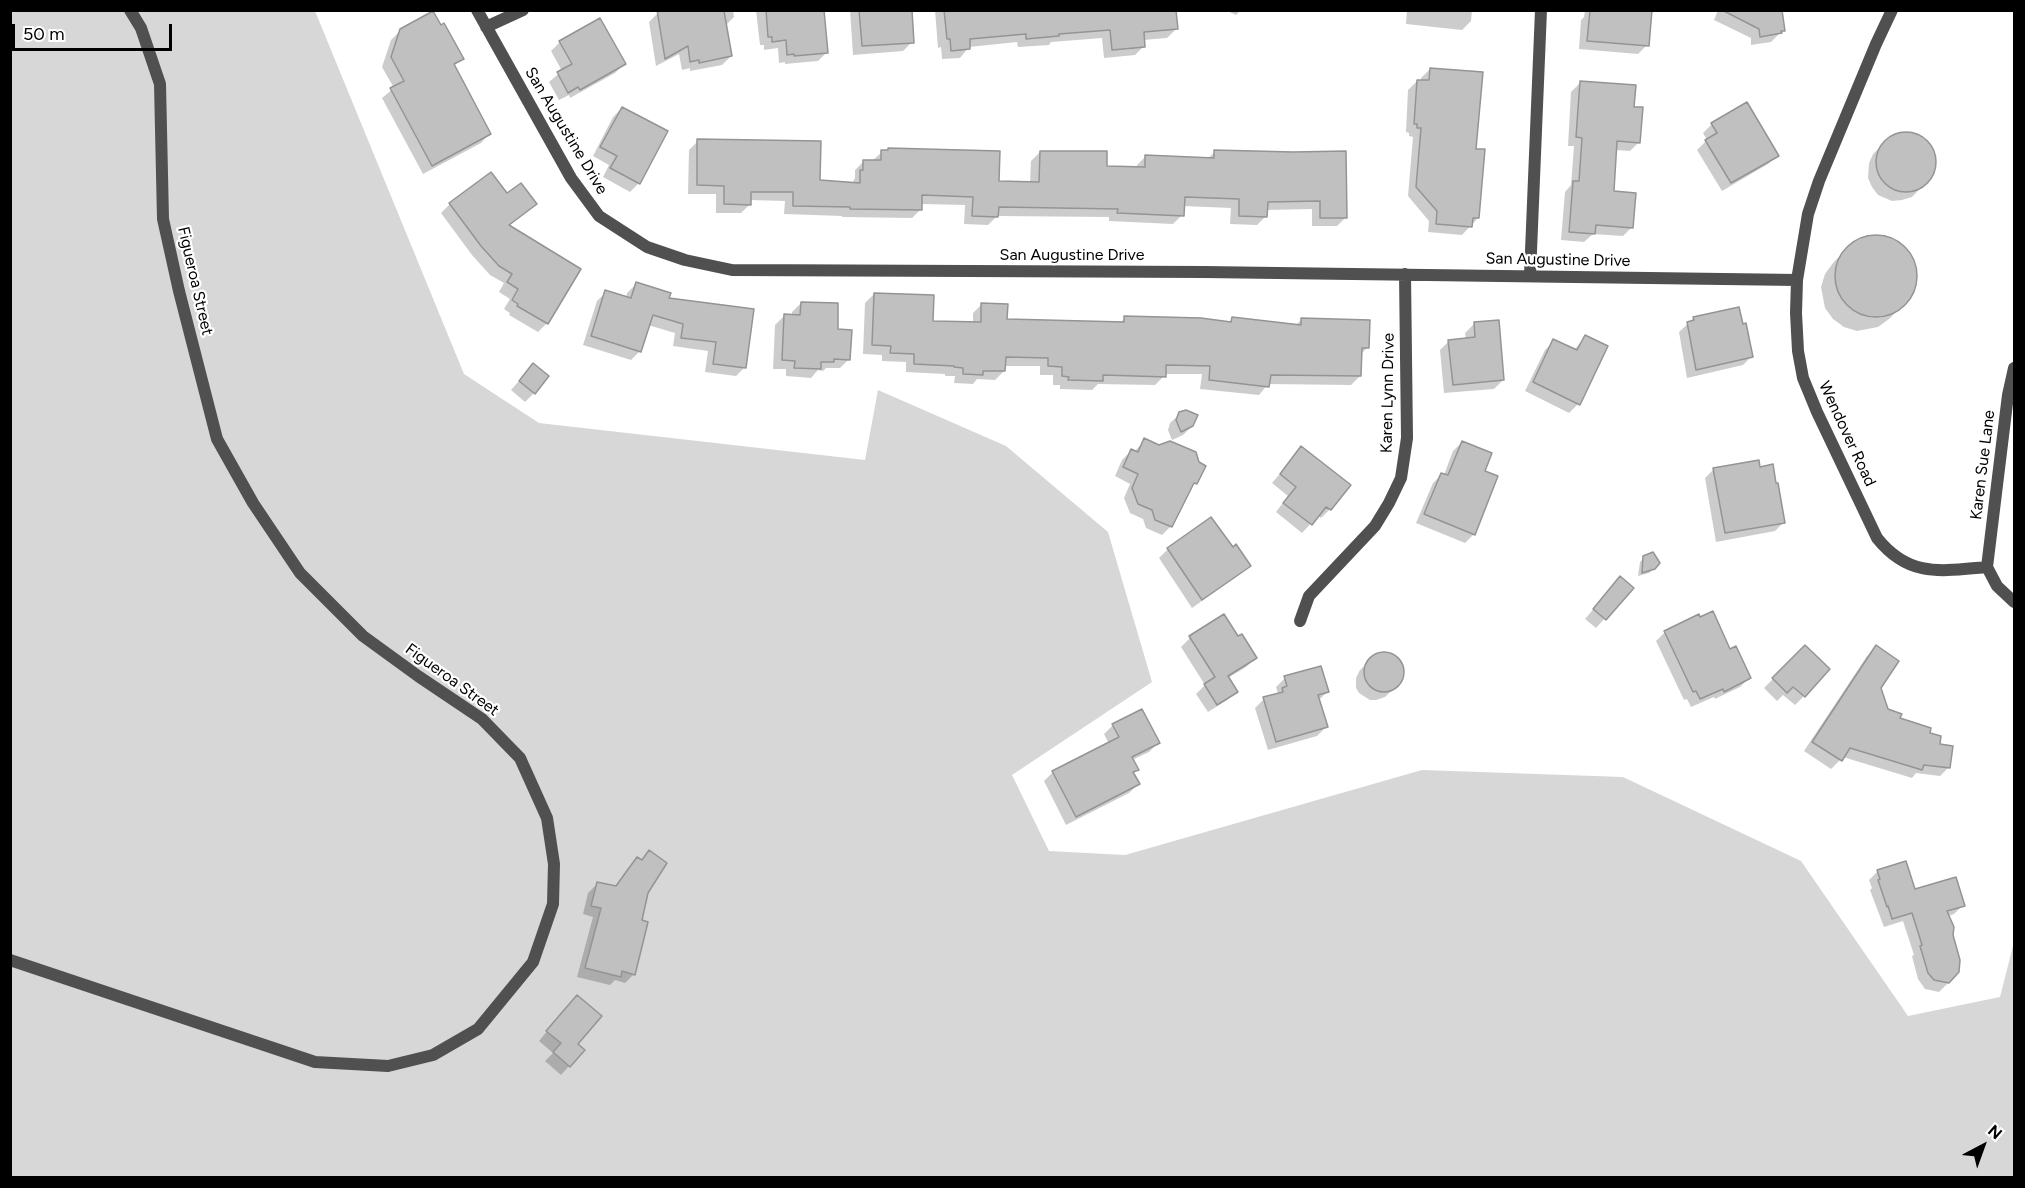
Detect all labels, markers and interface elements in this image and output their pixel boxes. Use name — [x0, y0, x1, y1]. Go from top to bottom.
scale bar — [15, 12, 176, 50]
text: 50 m — [23, 23, 65, 45]
street label: San Augustine Drive — [520, 64, 612, 198]
street label: Figueroa Street — [173, 225, 217, 337]
street label: San Augustine Drive — [1000, 245, 1144, 265]
street label: San Augustine Drive — [1485, 249, 1631, 271]
street label: Karen Lynn Drive — [1377, 333, 1399, 453]
street label: Wendover Road — [1814, 378, 1880, 490]
street label: Karen Sue Lane — [1967, 409, 1999, 521]
street label: Figueroa Street — [401, 640, 503, 720]
north arrow — [1953, 1116, 2013, 1176]
text: N — [1984, 1121, 2006, 1143]

